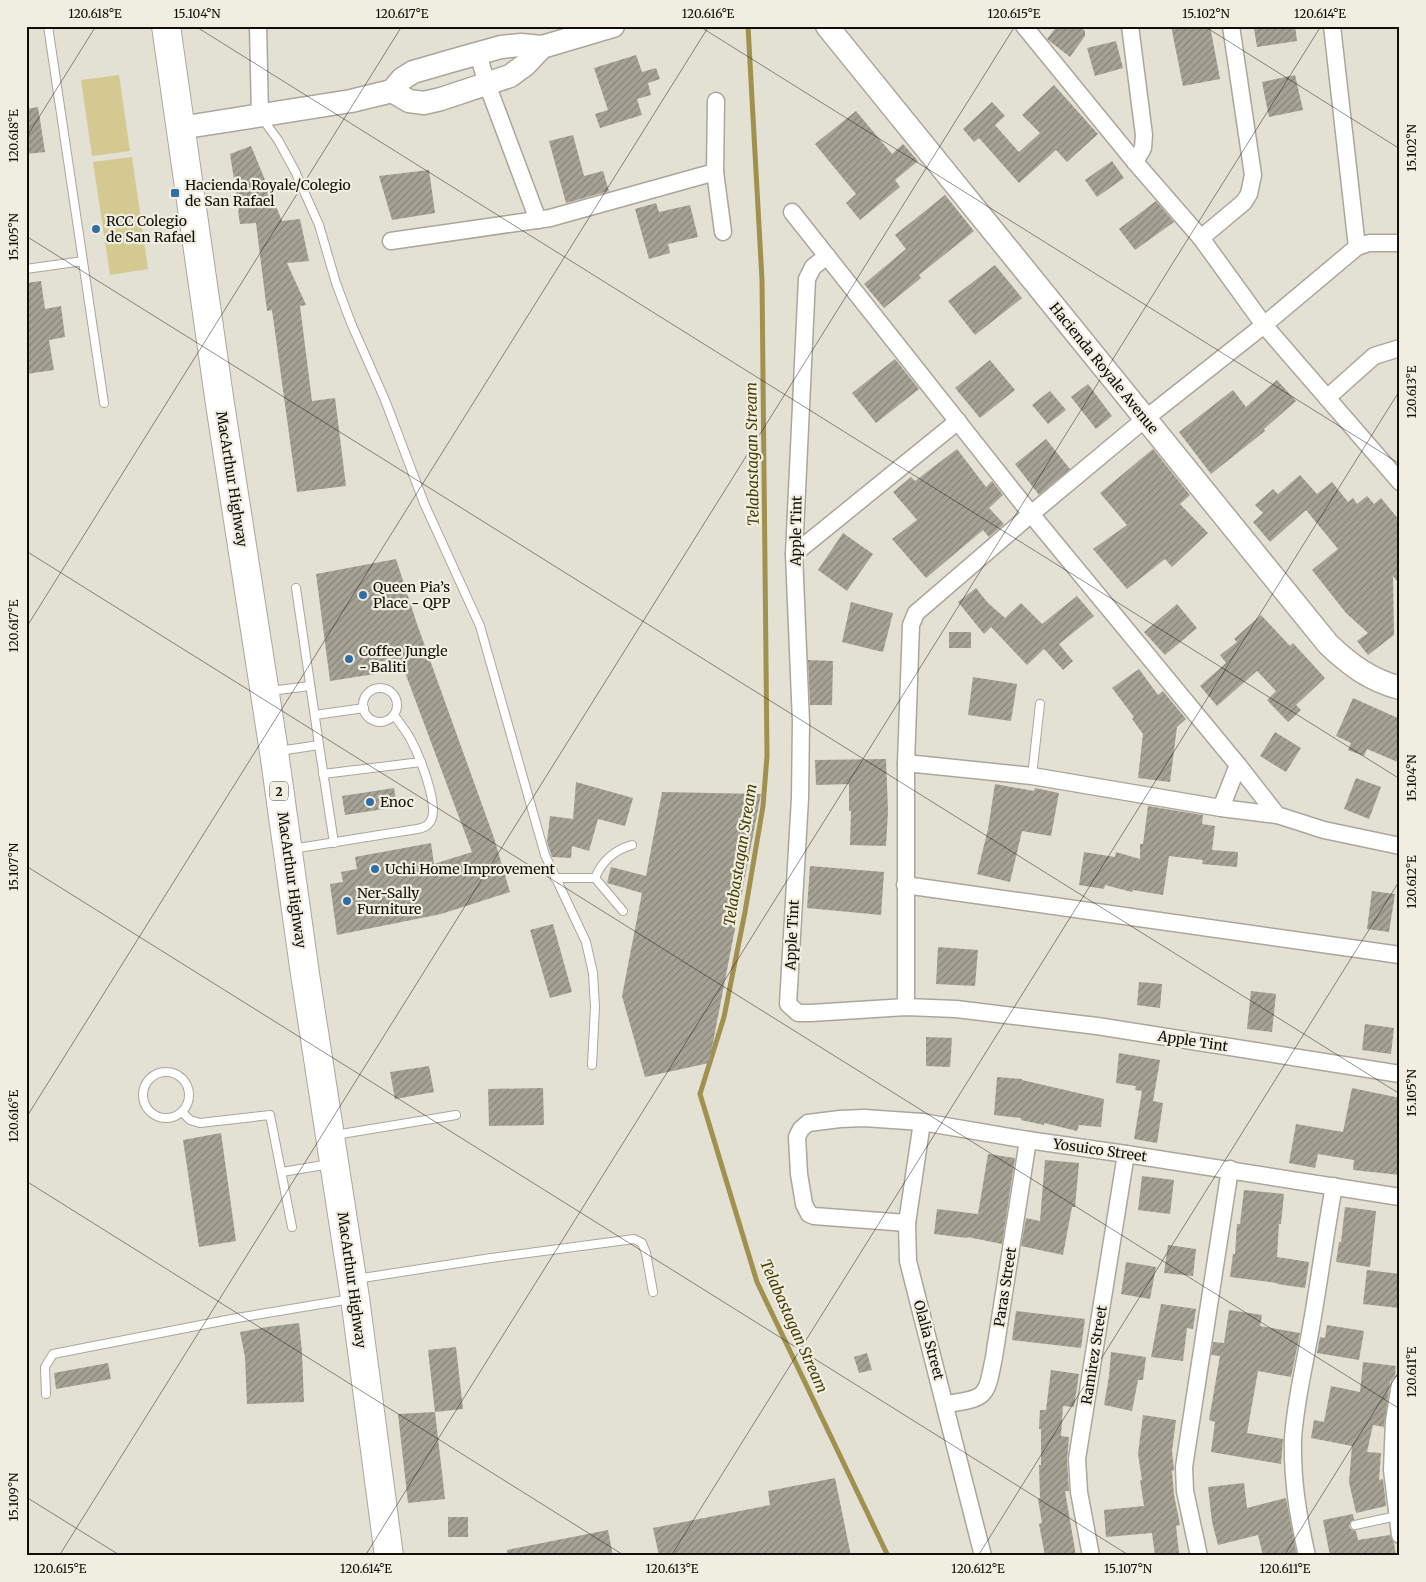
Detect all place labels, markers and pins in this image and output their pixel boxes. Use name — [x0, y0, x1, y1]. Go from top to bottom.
place label: Hacienda Royale/Colegio de San Rafael — [185, 176, 351, 210]
marker: Hacienda Royale/Colegio de San Rafael — [169, 187, 181, 199]
place label: RCC Colegio de San Rafael — [106, 212, 196, 246]
marker: RCC Colegio de San Rafael — [90, 223, 102, 235]
place label: Queen Pia’s Place - QPP — [373, 578, 450, 612]
marker: Queen Pia’s Place - QPP — [357, 589, 369, 601]
place label: Coffee Jungle - Baliti — [359, 642, 447, 676]
marker: Coffee Jungle - Baliti — [343, 653, 355, 665]
place label: Enoc — [380, 793, 414, 811]
marker: Enoc — [364, 796, 376, 808]
place label: Uchi Home Improvement — [385, 860, 555, 878]
marker: Uchi Home Improvement — [369, 863, 381, 875]
place label: Ner-Sally Furniture — [357, 884, 421, 918]
marker: Ner-Sally Furniture — [341, 895, 353, 907]

